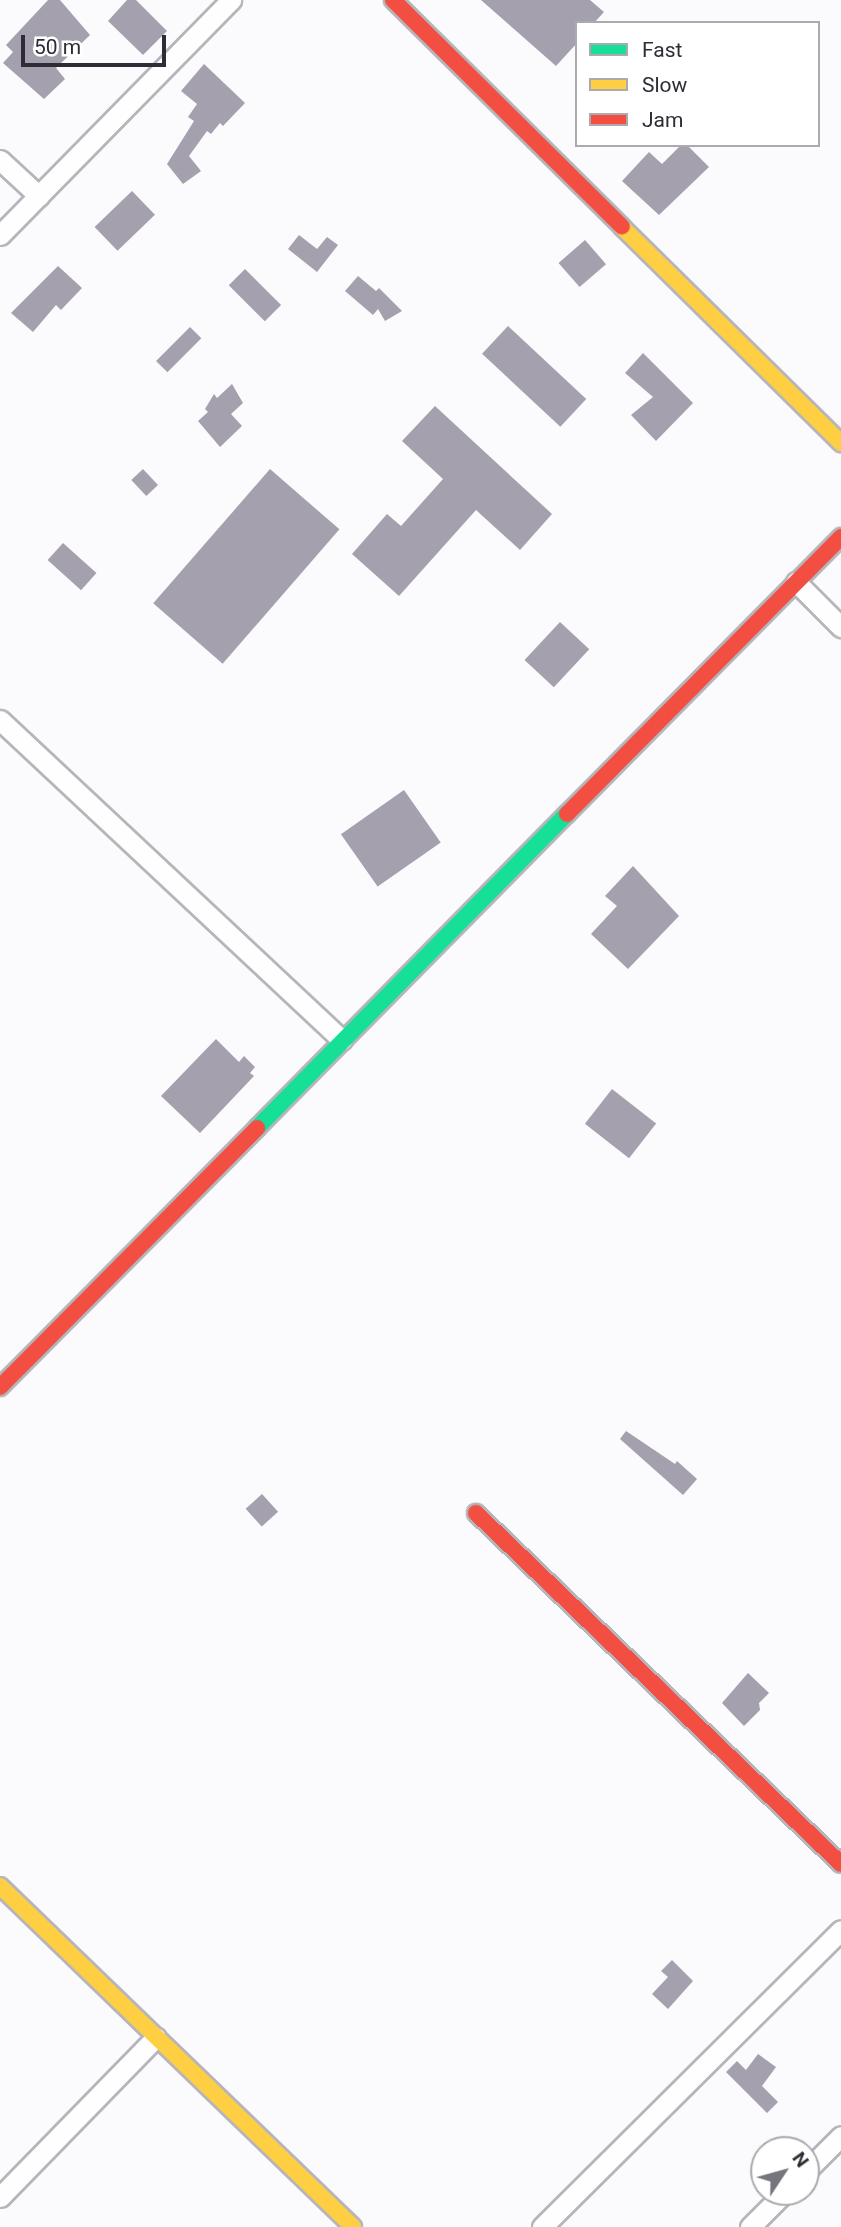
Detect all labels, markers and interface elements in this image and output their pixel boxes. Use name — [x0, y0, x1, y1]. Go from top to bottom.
scale bar — [24, 21, 170, 65]
legend — [575, 21, 820, 147]
text: 50 m — [34, 35, 81, 59]
text: Fast — [642, 38, 682, 62]
text: Slow — [642, 73, 687, 97]
text: Jam — [642, 108, 683, 132]
north arrow — [750, 2136, 820, 2206]
text: N — [788, 2147, 814, 2172]

